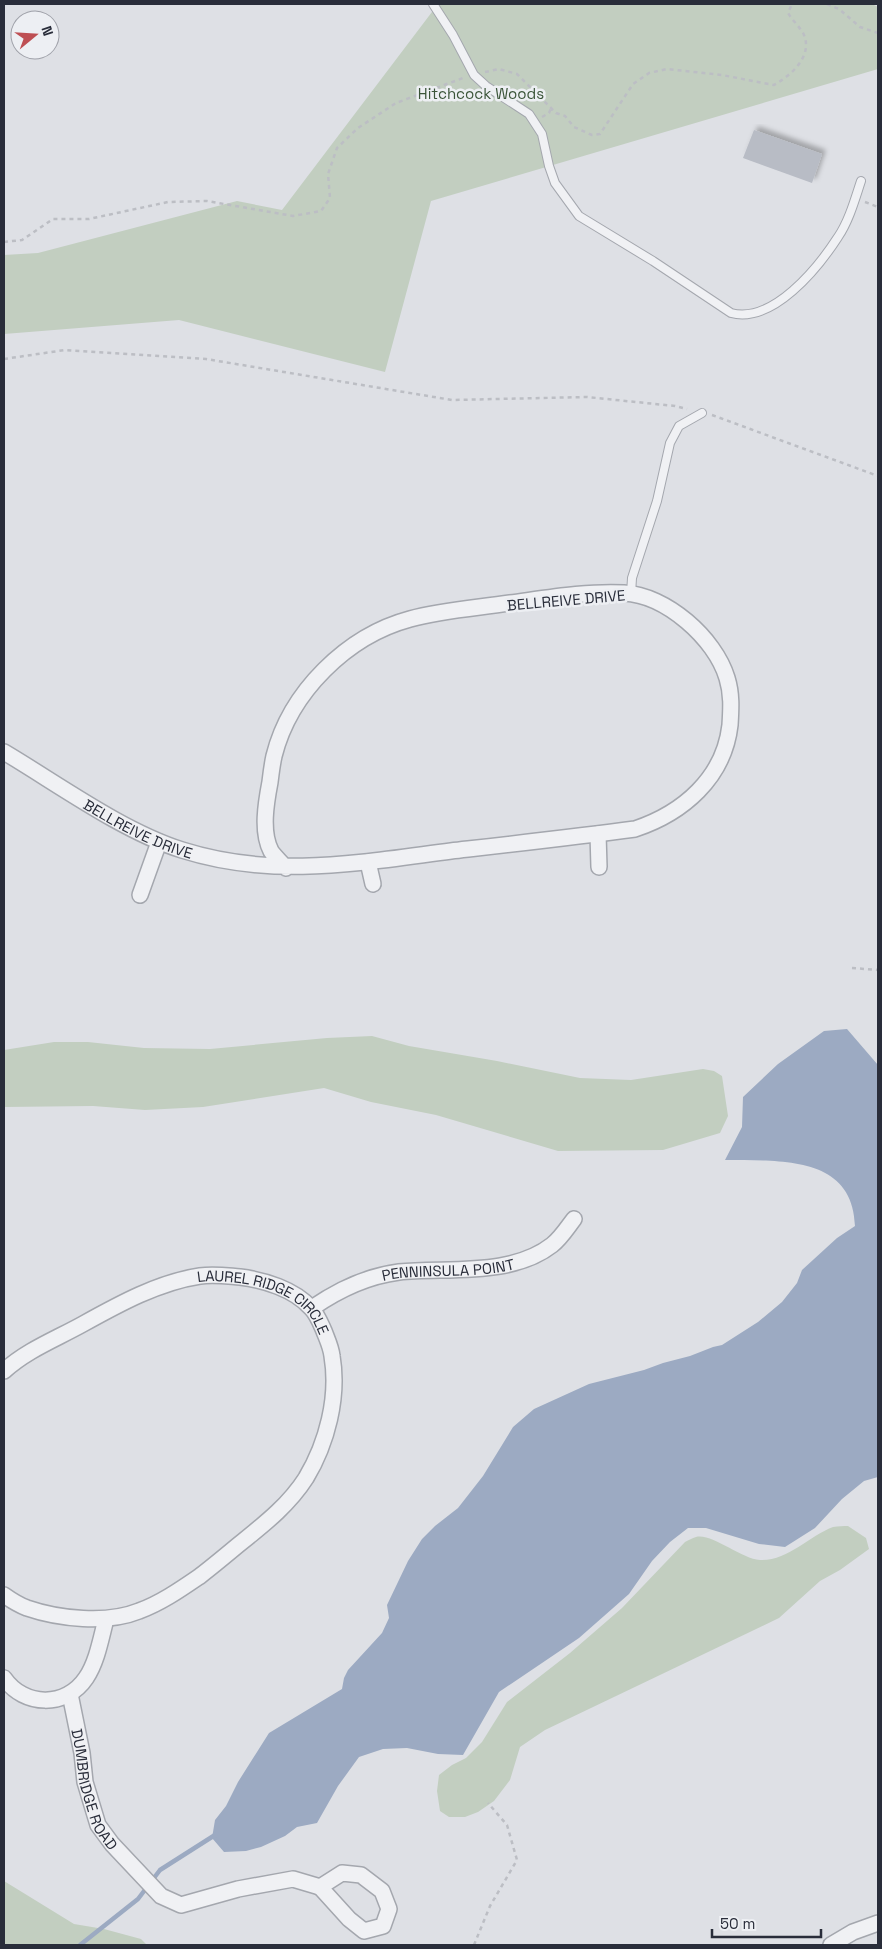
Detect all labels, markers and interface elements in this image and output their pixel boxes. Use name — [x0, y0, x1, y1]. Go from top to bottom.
north arrow — [10, 10, 60, 60]
text: N — [37, 24, 57, 38]
park label: Hitchcock Woods — [418, 84, 544, 103]
street label: BELLREIVE DRIVE — [506, 585, 626, 615]
street label: BELLREIVE DRIVE — [80, 794, 195, 862]
street label: PENNINSULA POINT — [380, 1254, 516, 1284]
street label: LAUREL RIDGE CIRCLE — [196, 1266, 334, 1337]
street label: DUMBRIDGE ROAD — [68, 1727, 122, 1853]
scale bar — [712, 1906, 821, 1938]
text: 50 m — [720, 1914, 755, 1933]

